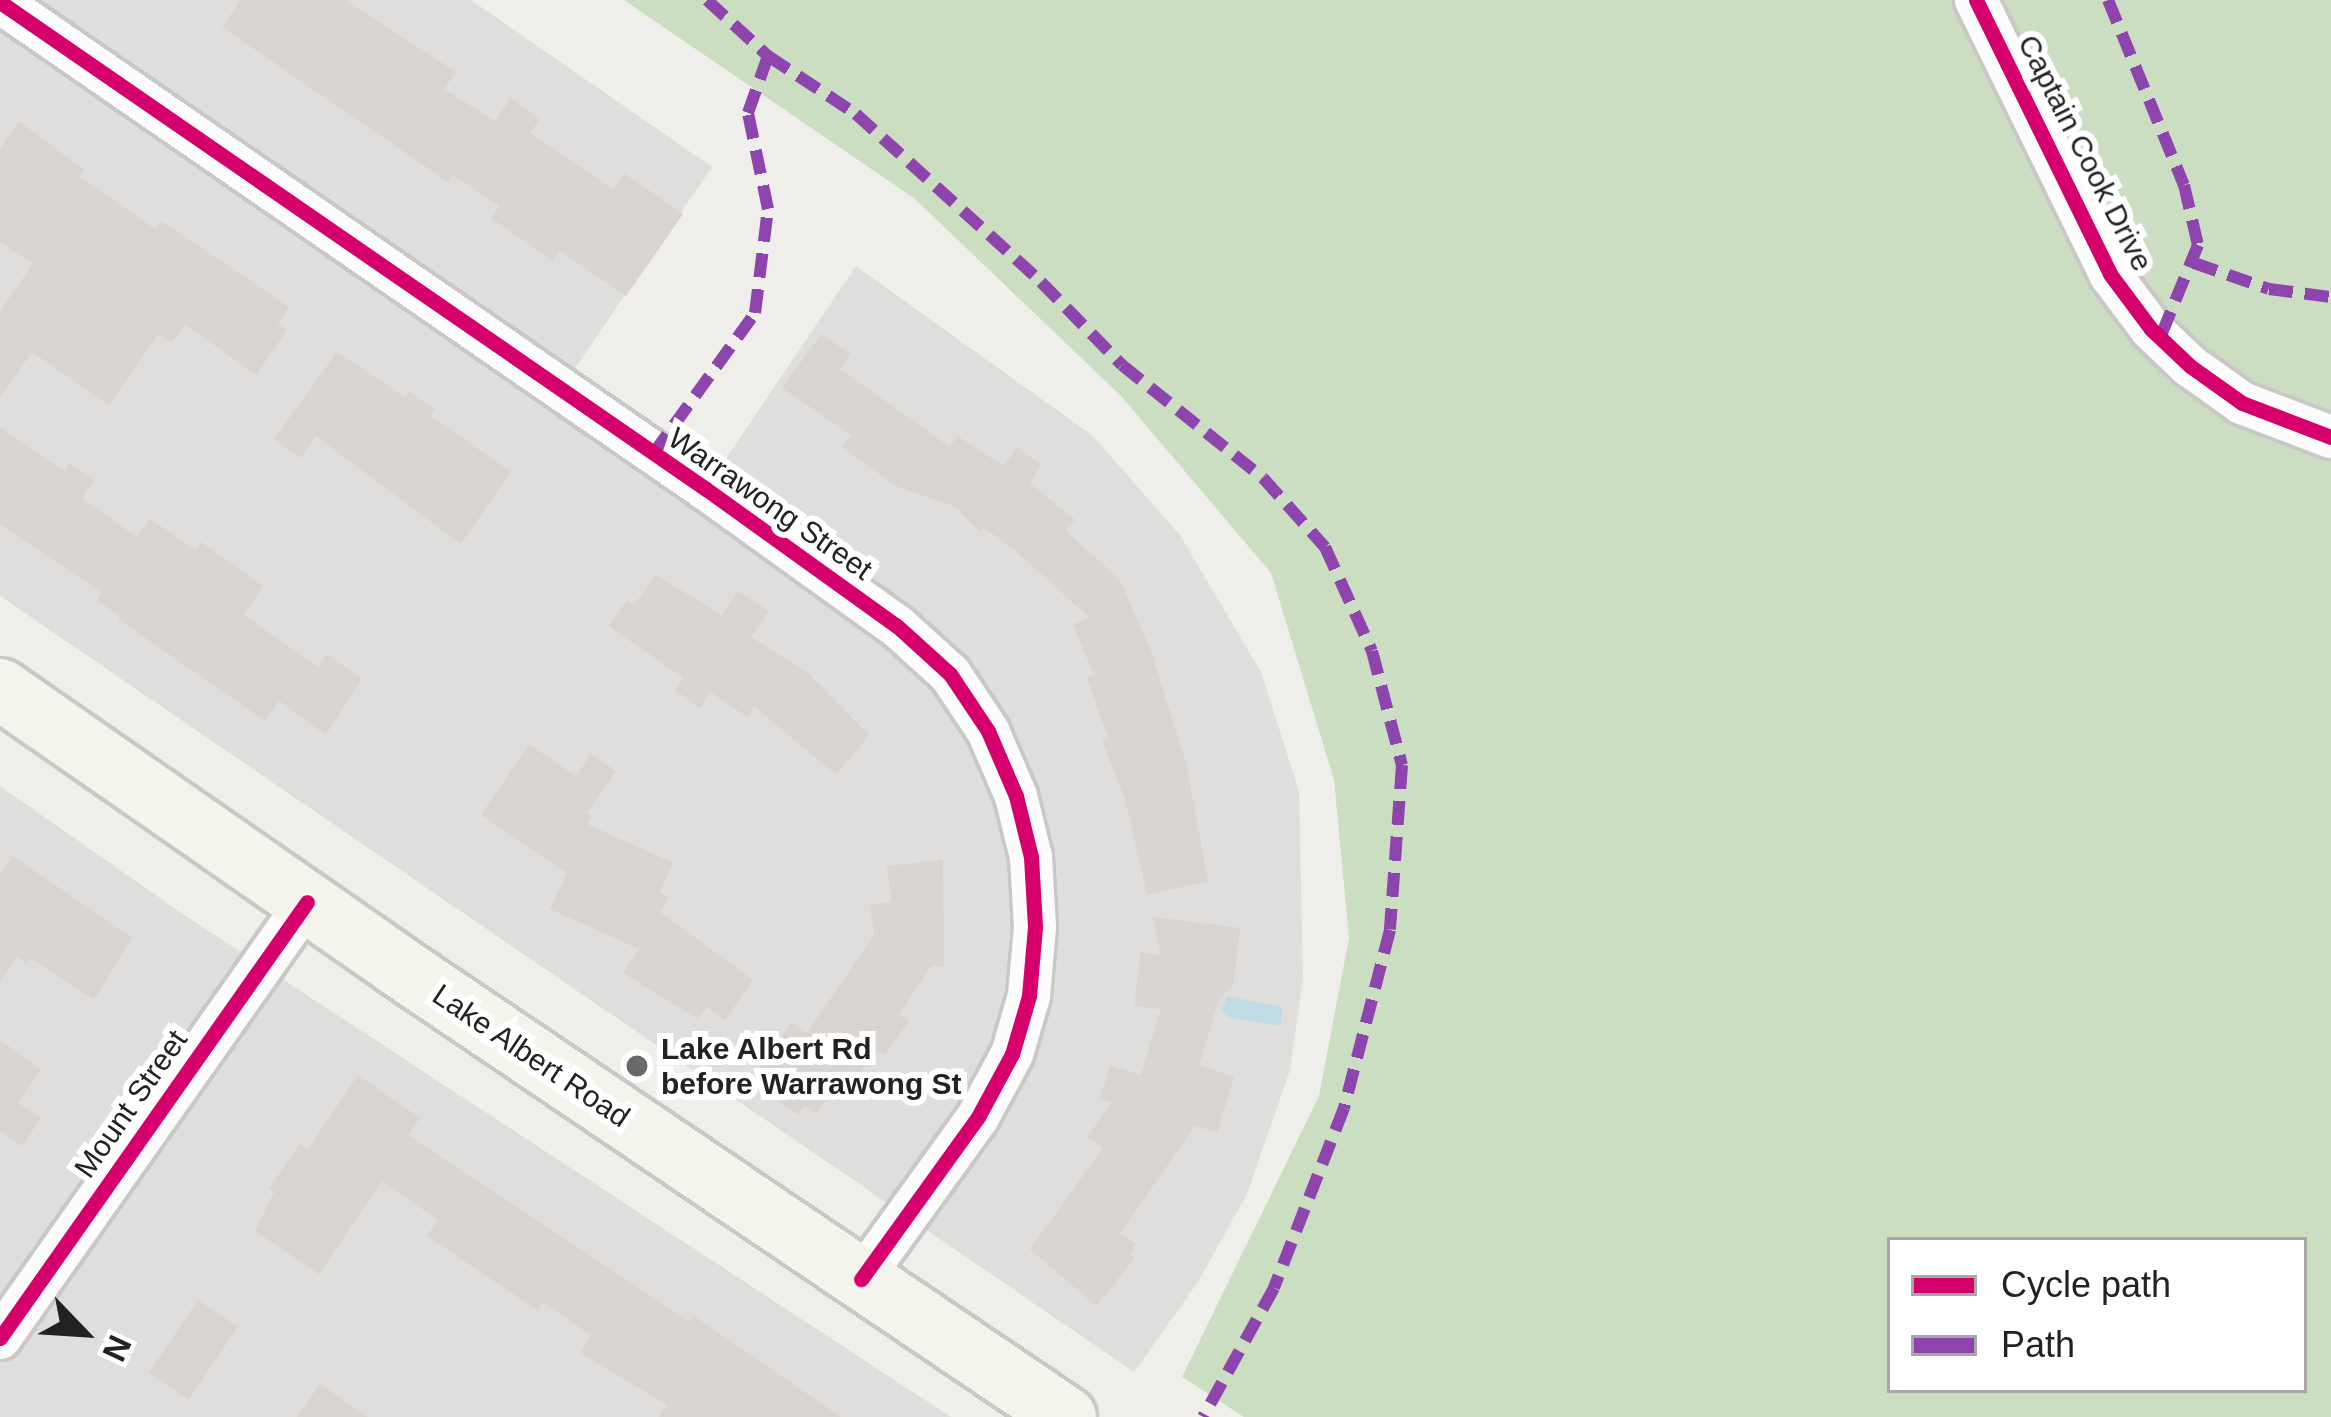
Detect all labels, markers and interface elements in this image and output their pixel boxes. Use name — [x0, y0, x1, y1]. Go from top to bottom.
street label: Captain Cook Drive — [2010, 29, 2160, 277]
street label: Warrawong Street — [661, 420, 879, 588]
street label: Lake Albert Road — [425, 976, 637, 1136]
street label: Mount Street — [67, 1023, 195, 1185]
place label: Lake Albert Rd before Warrawong St — [661, 1031, 962, 1102]
marker: Lake Albert Rd before Warrawong St — [624, 1053, 650, 1079]
legend — [1887, 1237, 2307, 1393]
text: Cycle path — [2001, 1264, 2171, 1305]
north arrow — [24, 1273, 144, 1393]
text: Path — [2001, 1324, 2075, 1365]
text: N — [95, 1330, 139, 1367]

